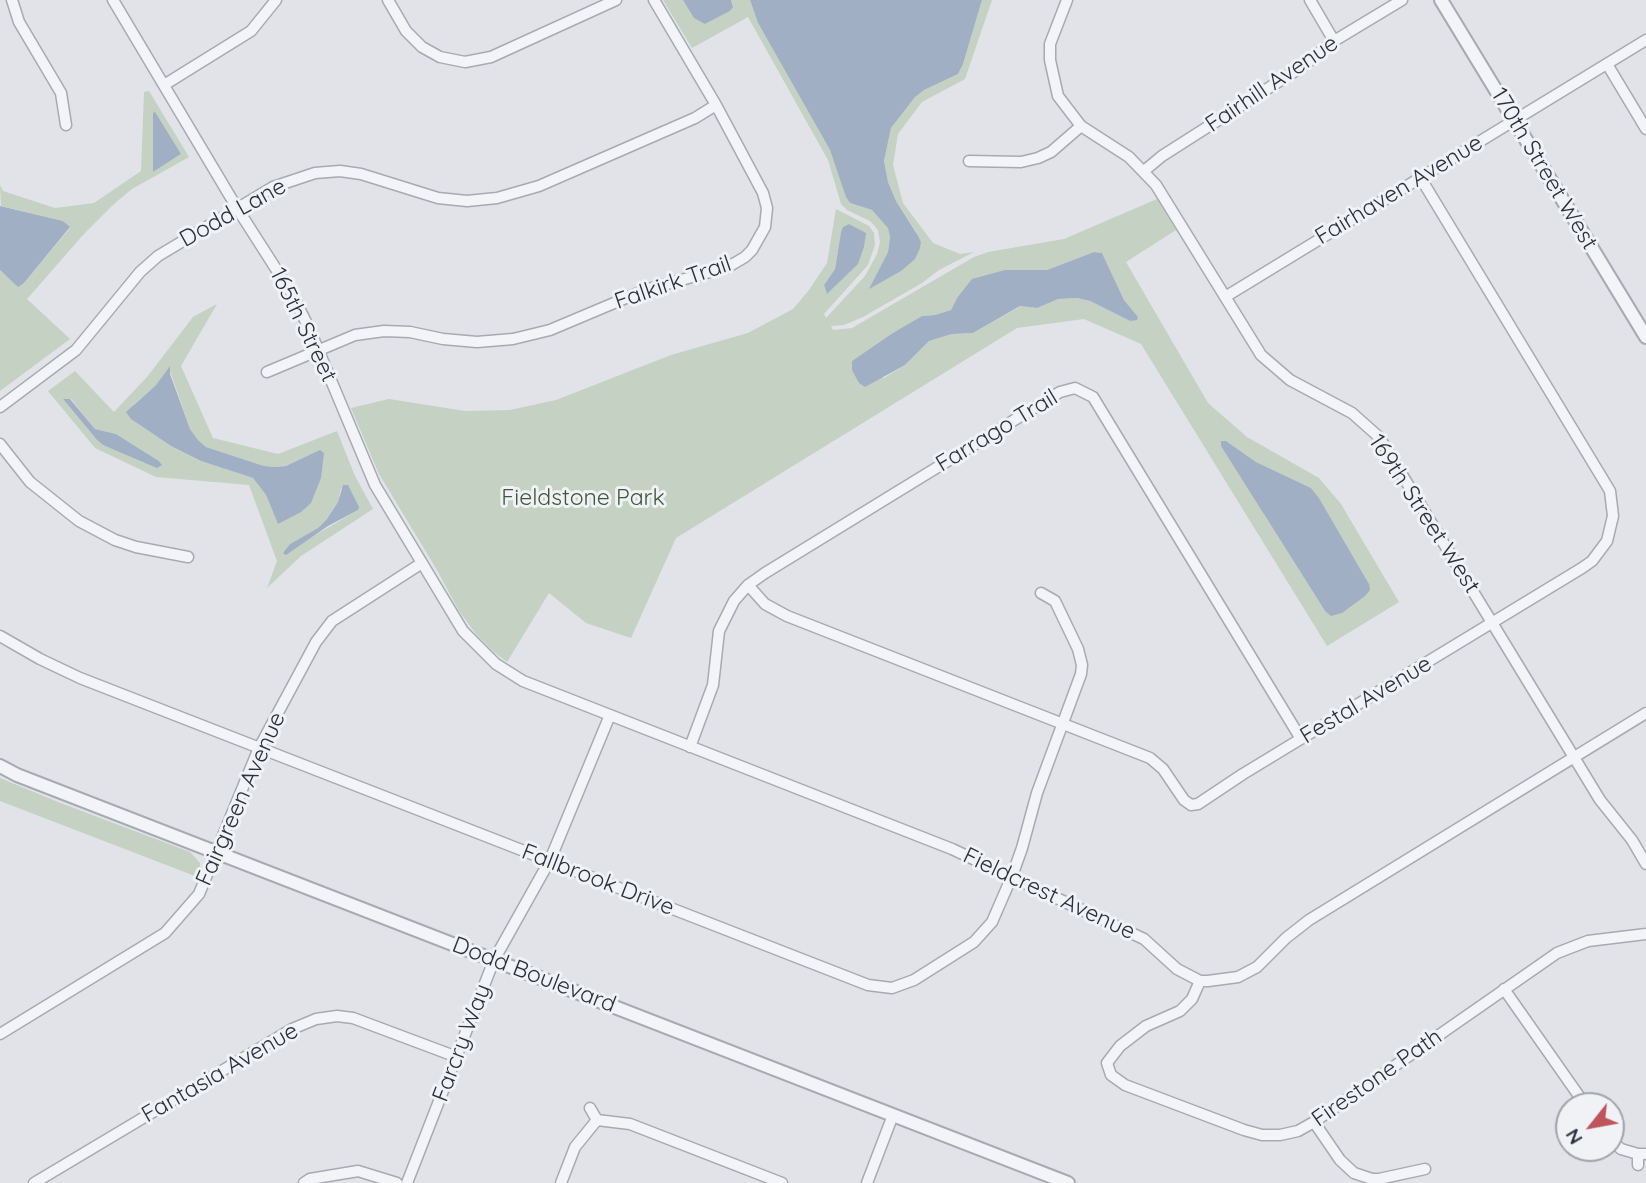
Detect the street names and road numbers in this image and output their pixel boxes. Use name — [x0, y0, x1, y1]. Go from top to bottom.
street label: Fairhill Avenue — [1201, 30, 1343, 138]
street label: 170th Street West — [1485, 83, 1603, 255]
street label: Fairhaven Avenue — [1310, 129, 1488, 251]
street label: Dodd Lane — [175, 173, 291, 253]
street label: Falkirk Trail — [611, 250, 735, 316]
street label: 165th Street — [264, 263, 342, 387]
street label: Farrago Trail — [931, 384, 1063, 478]
street label: 169th Street West — [1362, 430, 1486, 598]
street label: Festal Avenue — [1295, 650, 1437, 750]
street label: Fairgreen Avenue — [190, 708, 292, 890]
street label: Fallbrook Drive — [518, 838, 678, 922]
street label: Fieldcrest Avenue — [959, 842, 1139, 946]
street label: Dodd Boulevard — [448, 931, 620, 1019]
street label: Farcry Way — [427, 980, 497, 1106]
street label: Fantasia Avenue — [137, 1017, 303, 1129]
street label: Firestone Path — [1307, 1023, 1447, 1133]

